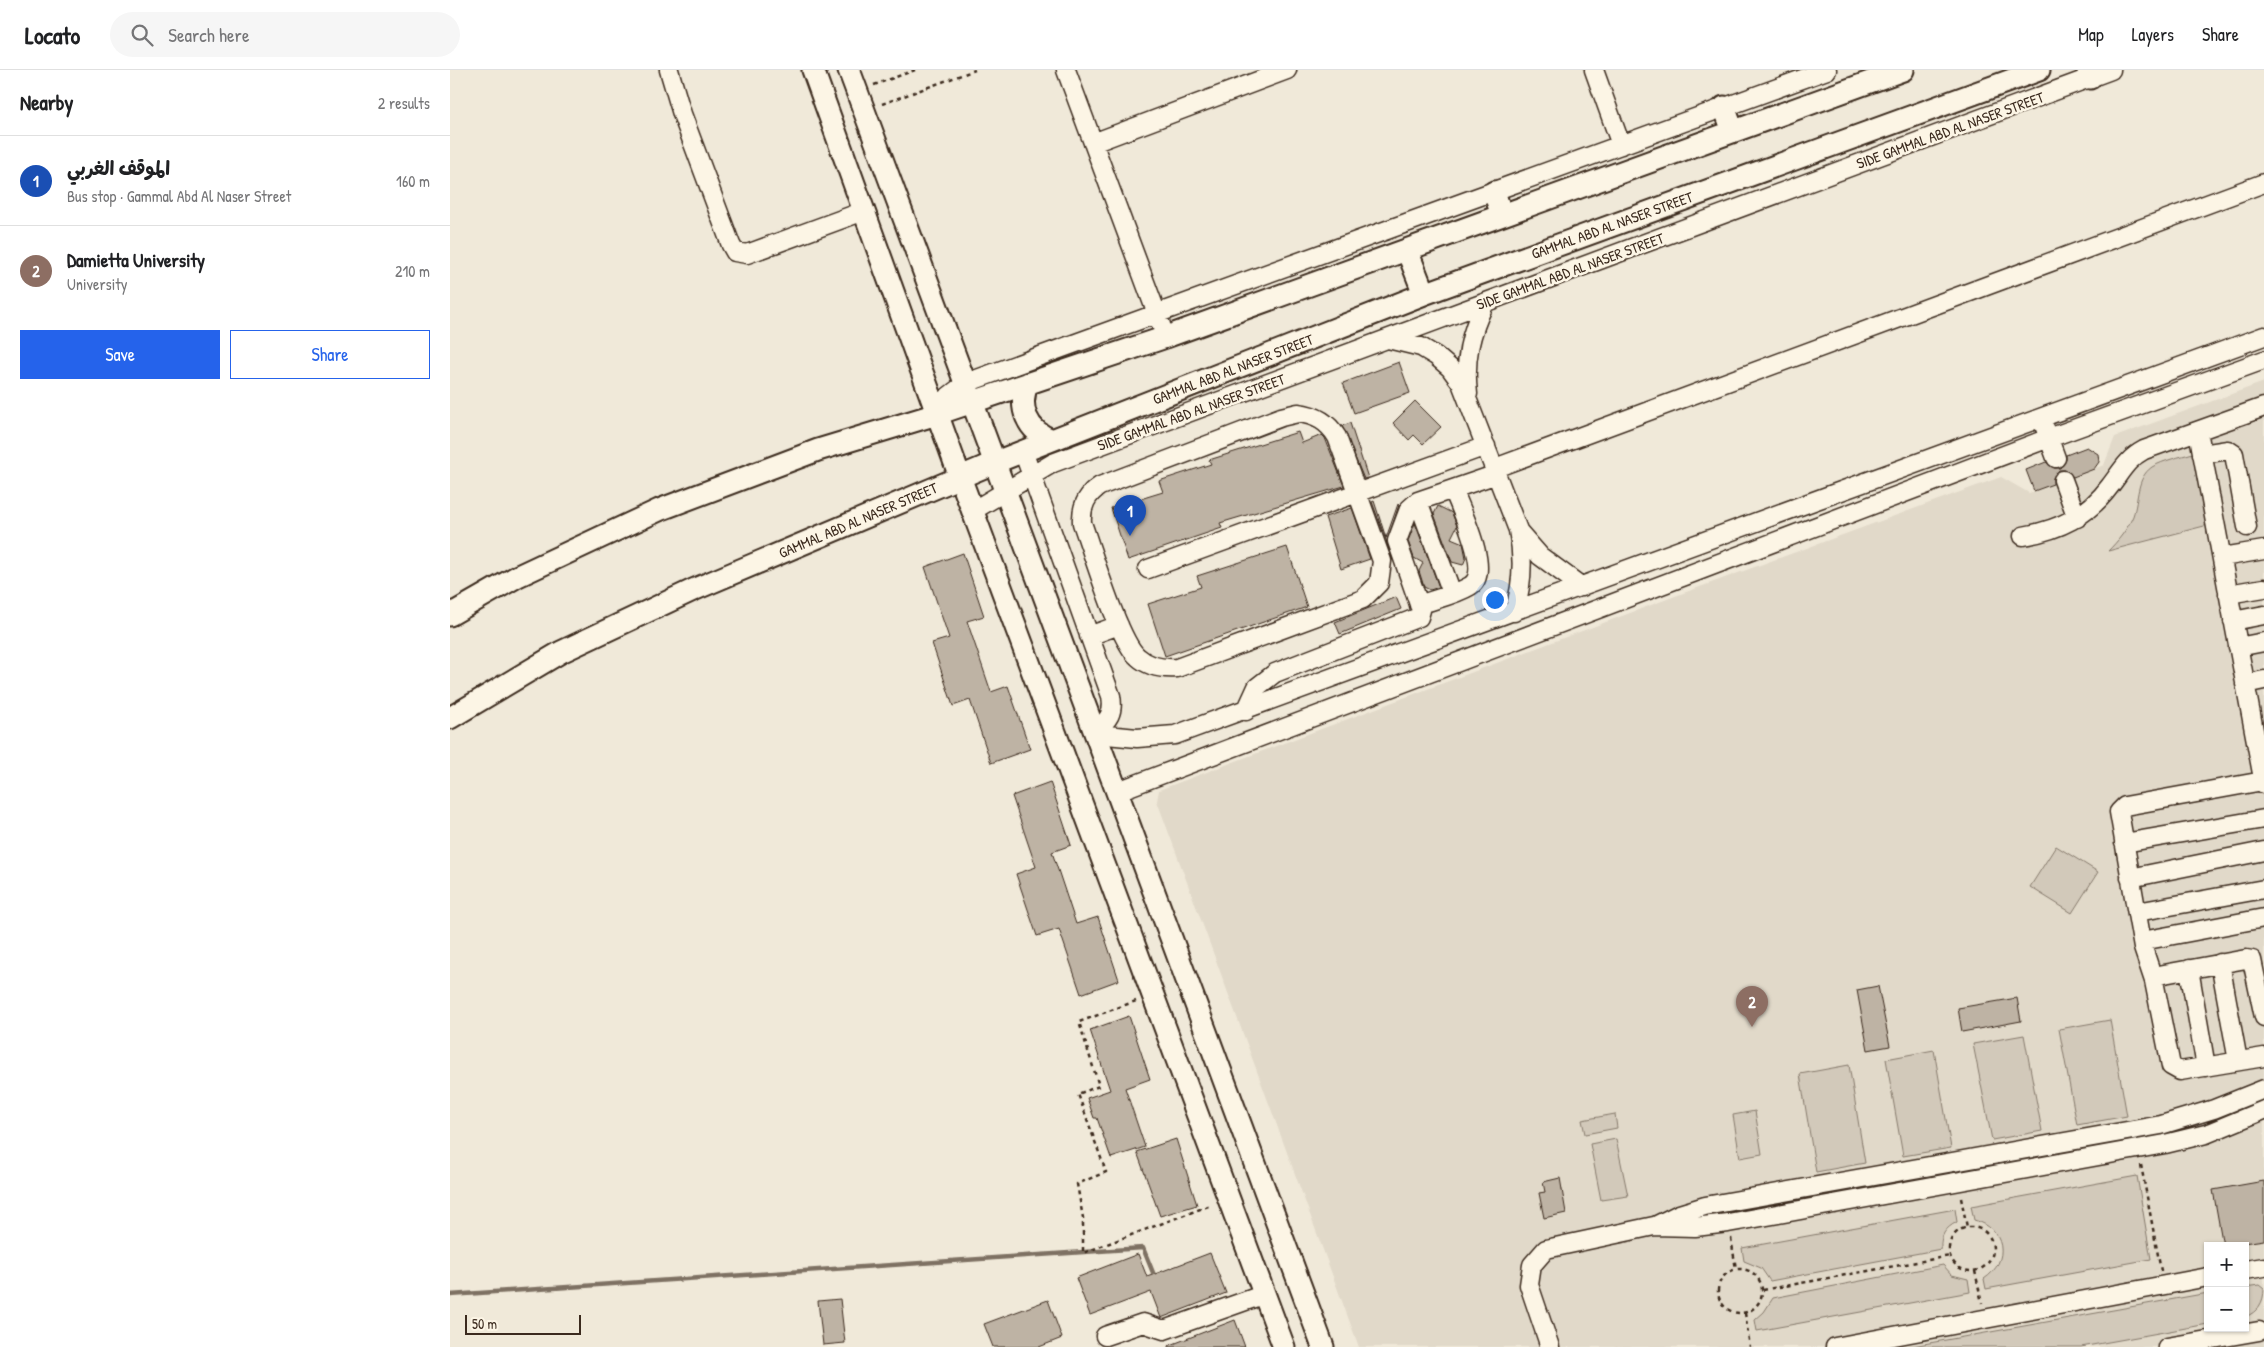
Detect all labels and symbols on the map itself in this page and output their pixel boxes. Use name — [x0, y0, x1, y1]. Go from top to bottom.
street label: SIDE GAMMAL ABD AL NASER STREET — [1853, 86, 2048, 174]
street label: GAMMAL ABD AL NASER STREET — [1528, 186, 1697, 264]
street label: SIDE GAMMAL ABD AL NASER STREET — [1473, 227, 1668, 315]
street label: GAMMAL ABD AL NASER STREET — [1150, 328, 1317, 409]
street label: SIDE GAMMAL ABD AL NASER STREET — [1094, 368, 1289, 456]
street label: GAMMAL ABD AL NASER STREET — [775, 477, 942, 563]
pin: 1 — [1114, 495, 1146, 536]
your location — [1482, 587, 1508, 613]
pin: 2 — [1736, 986, 1768, 1027]
scale bar — [465, 1312, 581, 1335]

